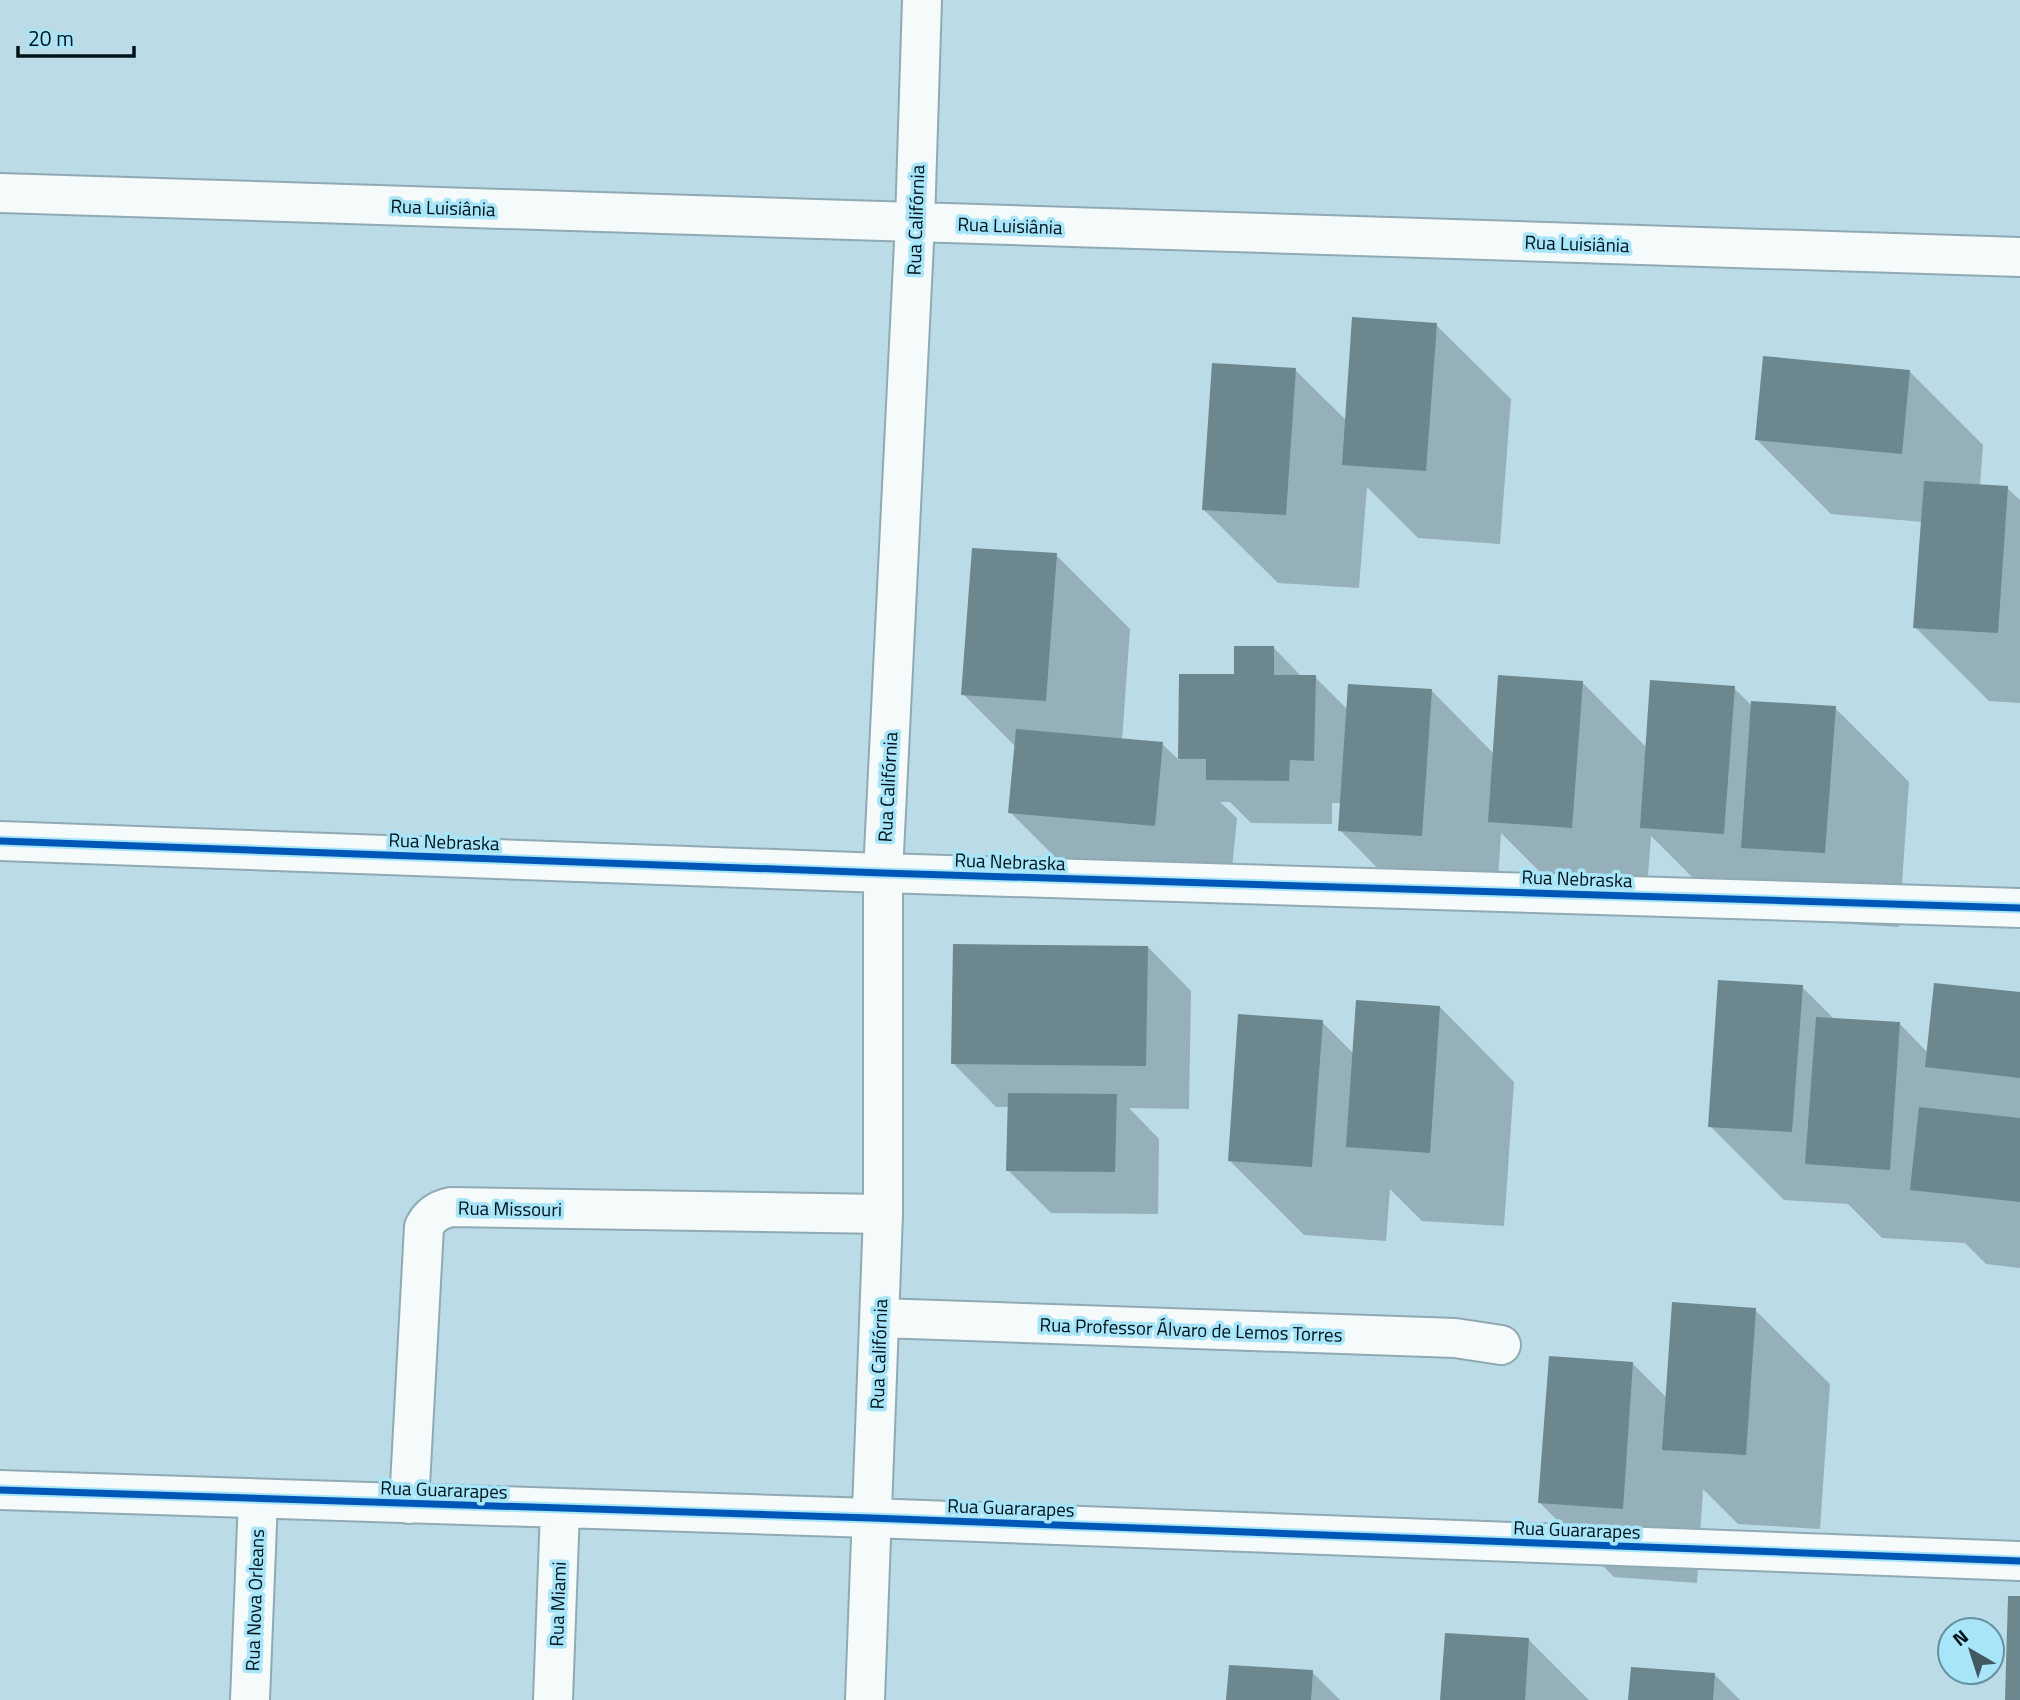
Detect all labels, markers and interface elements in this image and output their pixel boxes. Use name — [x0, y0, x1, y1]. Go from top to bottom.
scale bar — [18, 14, 133, 58]
text: 20 m — [28, 22, 74, 54]
street label: Rua Califórnia — [899, 164, 931, 276]
street label: Rua Luisiânia — [390, 191, 496, 223]
street label: Rua Luisiânia — [957, 209, 1063, 241]
street label: Rua Luisiânia — [1524, 227, 1630, 259]
street label: Rua Califórnia — [870, 731, 904, 843]
street label: Rua Nebraska — [388, 825, 501, 857]
street label: Rua Nebraska — [954, 845, 1067, 877]
street label: Rua Nebraska — [1521, 862, 1634, 894]
street label: Rua Missouri — [458, 1193, 562, 1223]
street label: Rua Califórnia — [862, 1298, 894, 1410]
street label: Rua Professor Álvaro de Lemos Torres — [1039, 1309, 1343, 1349]
street label: Rua Guararapes — [380, 1472, 508, 1506]
street label: Rua Guararapes — [947, 1490, 1075, 1524]
street label: Rua Guararapes — [1513, 1512, 1641, 1546]
street label: Rua Nova Orleans — [237, 1528, 271, 1672]
street label: Rua Miami — [541, 1561, 573, 1647]
north arrow — [1936, 1616, 2006, 1686]
text: N — [1946, 1622, 1974, 1653]

